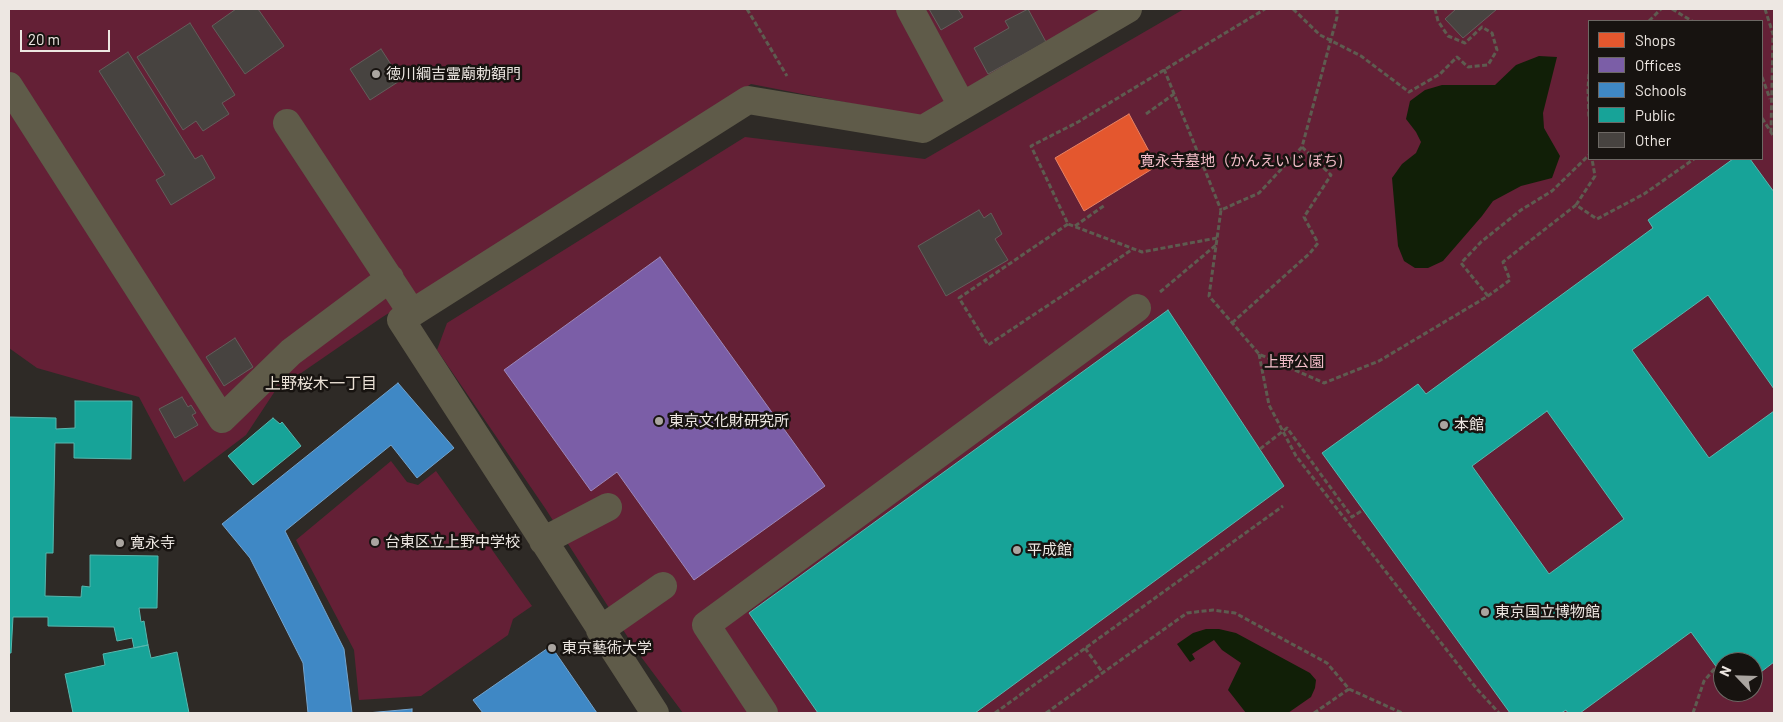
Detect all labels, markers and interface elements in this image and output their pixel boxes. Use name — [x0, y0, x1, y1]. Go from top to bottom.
scale bar — [22, 20, 112, 52]
legend — [1588, 20, 1763, 160]
text: 20 m — [28, 30, 60, 48]
text: Shops — [1635, 31, 1675, 49]
text: Offices — [1635, 56, 1681, 74]
place label: 徳川綱吉霊廟勅額門 — [386, 65, 521, 83]
marker: 徳川綱吉霊廟勅額門 — [370, 68, 382, 80]
text: Schools — [1635, 81, 1687, 99]
text: Public — [1635, 106, 1675, 124]
text: Other — [1635, 131, 1671, 149]
park label: 寛永寺墓地（かんえいじ ぼち) — [1140, 152, 1342, 170]
park label: 上野公園 — [1264, 353, 1324, 371]
district label: 上野桜木一丁目 — [265, 374, 377, 394]
place label: 東京文化財研究所 — [669, 412, 789, 430]
marker: 東京文化財研究所 — [653, 415, 665, 427]
place label: 本館 — [1454, 416, 1484, 434]
marker: 本館 — [1438, 419, 1450, 431]
place label: 台東区立上野中学校 — [385, 533, 520, 551]
place label: 寛永寺 — [130, 534, 175, 552]
marker: 台東区立上野中学校 — [369, 536, 381, 548]
marker: 寛永寺 — [114, 537, 126, 549]
place label: 平成館 — [1027, 541, 1072, 559]
marker: 平成館 — [1011, 544, 1023, 556]
place label: 東京国立博物館 — [1495, 603, 1600, 621]
marker: 東京国立博物館 — [1479, 606, 1491, 618]
place label: 東京藝術大学 — [562, 639, 652, 657]
marker: 東京藝術大学 — [546, 642, 558, 654]
north arrow — [1713, 652, 1763, 702]
text: N — [1715, 663, 1734, 679]

